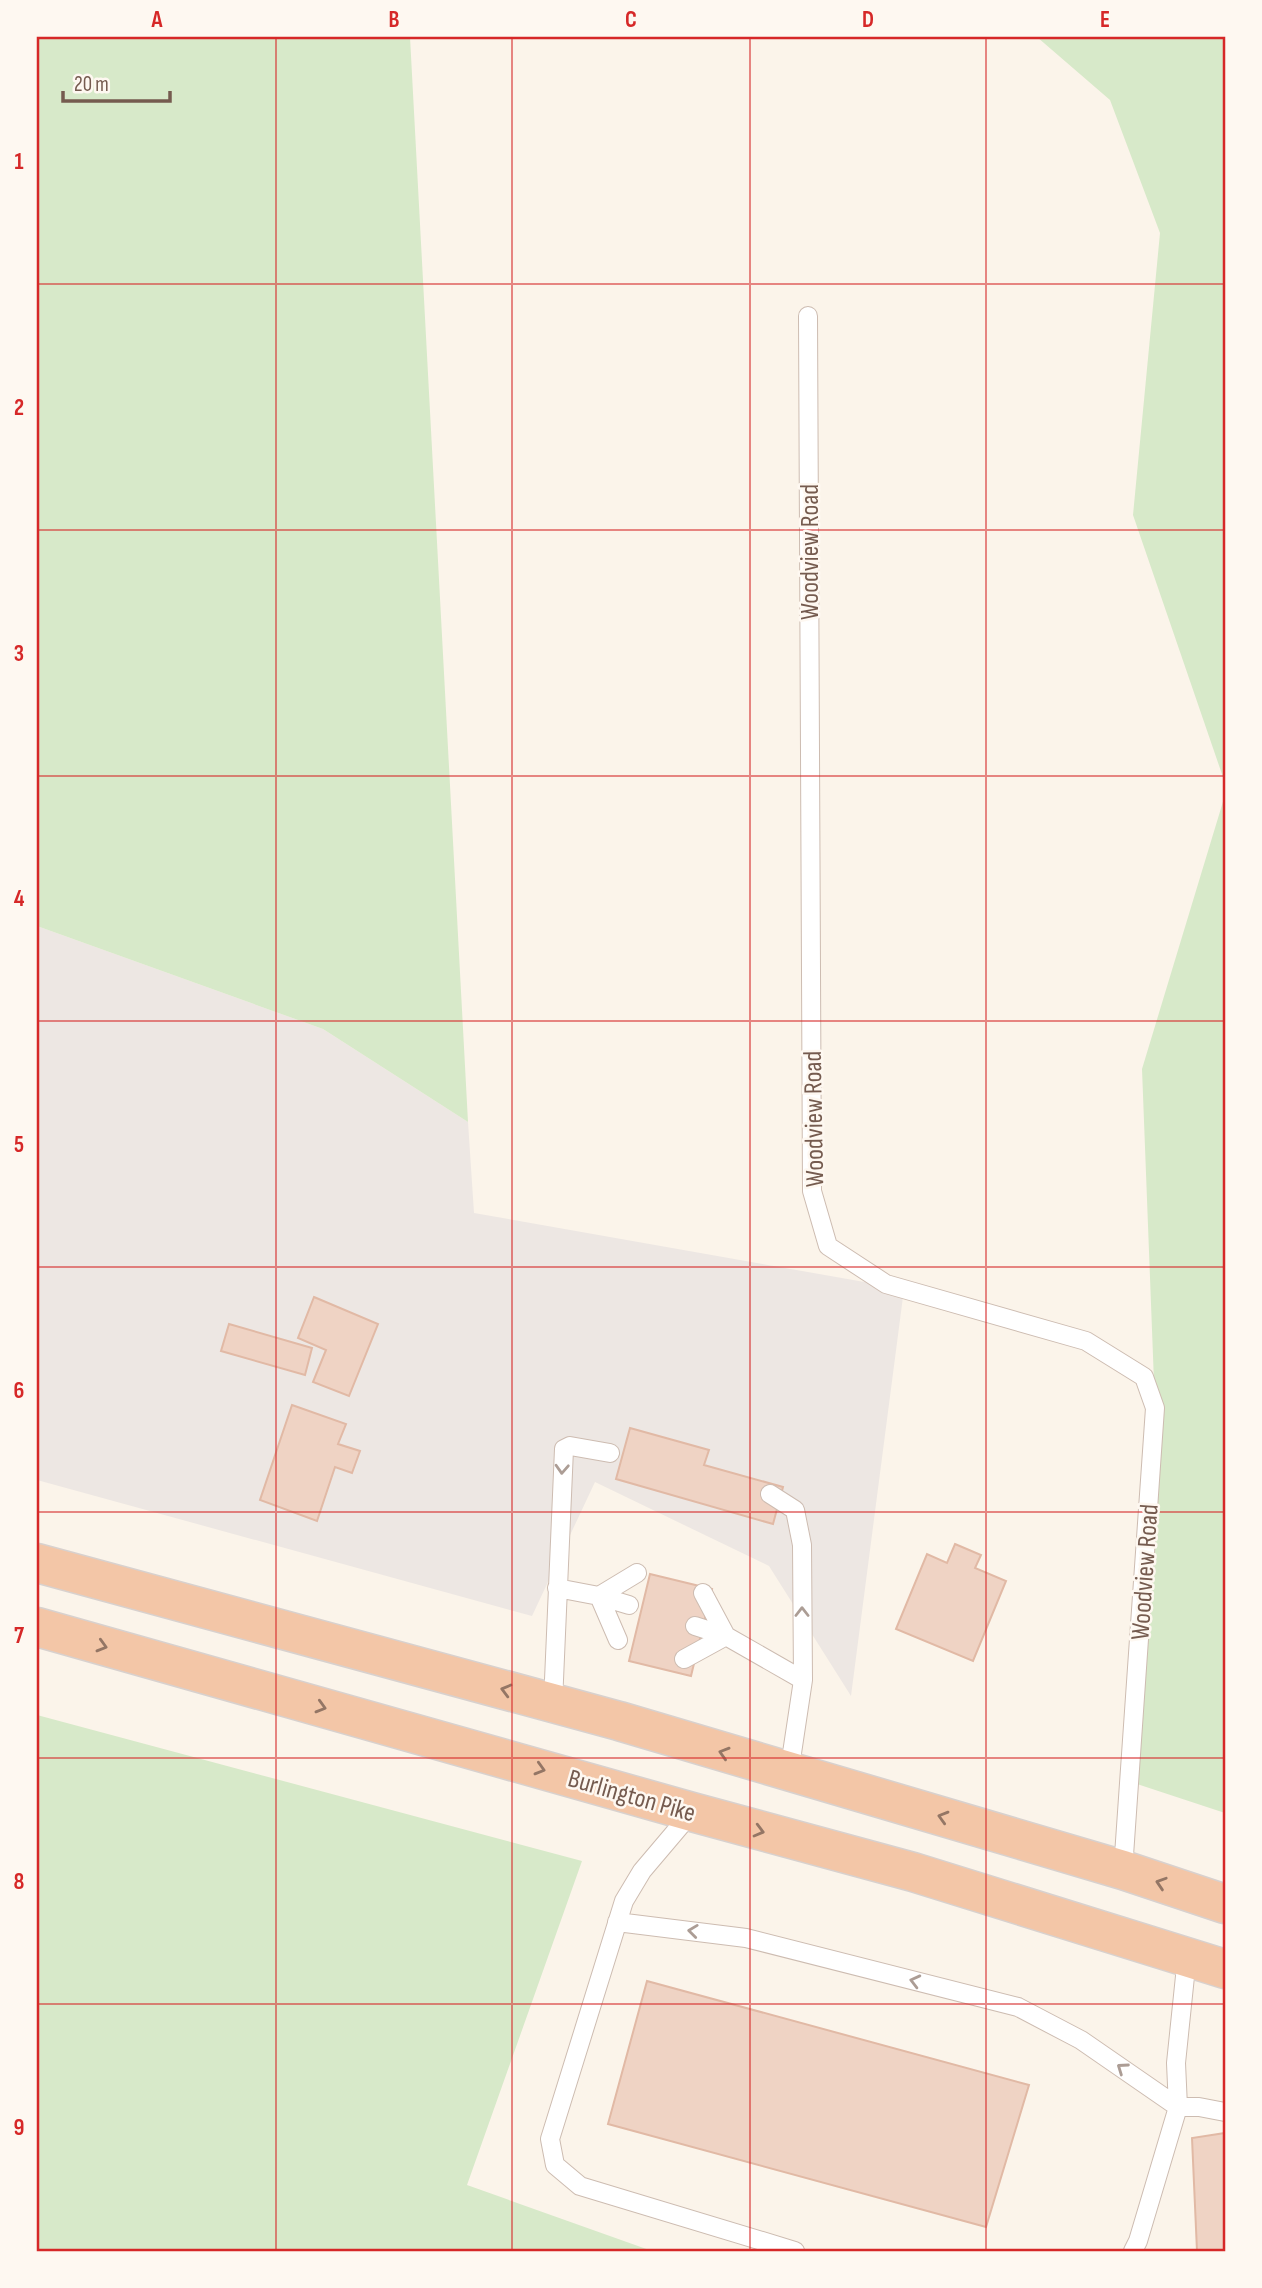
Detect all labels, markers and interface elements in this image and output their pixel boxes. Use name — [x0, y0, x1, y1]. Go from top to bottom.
text: A — [151, 6, 164, 34]
text: B — [389, 6, 400, 34]
text: C — [625, 6, 637, 34]
text: D — [862, 6, 874, 34]
text: E — [1100, 6, 1110, 34]
scale bar — [63, 60, 170, 104]
text: 20 m — [74, 72, 109, 97]
text: 1 — [14, 148, 24, 176]
text: 2 — [14, 394, 24, 422]
street label: Woodview Road — [795, 484, 826, 620]
text: 3 — [14, 640, 24, 668]
text: 4 — [14, 885, 25, 913]
street label: Woodview Road — [798, 1051, 831, 1187]
text: 5 — [14, 1131, 24, 1159]
text: 6 — [14, 1377, 24, 1405]
one-way arrow — [555, 1464, 570, 1475]
street label: Woodview Road — [1125, 1503, 1166, 1641]
one-way arrow — [794, 1606, 810, 1617]
text: 7 — [14, 1622, 24, 1650]
one-way arrow — [96, 1637, 108, 1652]
one-way arrow — [500, 1684, 512, 1698]
one-way arrow — [315, 1699, 327, 1714]
one-way arrow — [719, 1746, 731, 1761]
one-way arrow — [534, 1761, 546, 1776]
street label: Burlington Pike — [564, 1763, 699, 1829]
one-way arrow — [937, 1811, 949, 1826]
one-way arrow — [753, 1822, 765, 1837]
text: 8 — [14, 1868, 25, 1896]
one-way arrow — [1155, 1876, 1167, 1891]
one-way arrow — [687, 1924, 699, 1939]
one-way arrow — [909, 1975, 921, 1989]
one-way arrow — [1117, 2064, 1130, 2076]
text: 9 — [14, 2114, 24, 2142]

